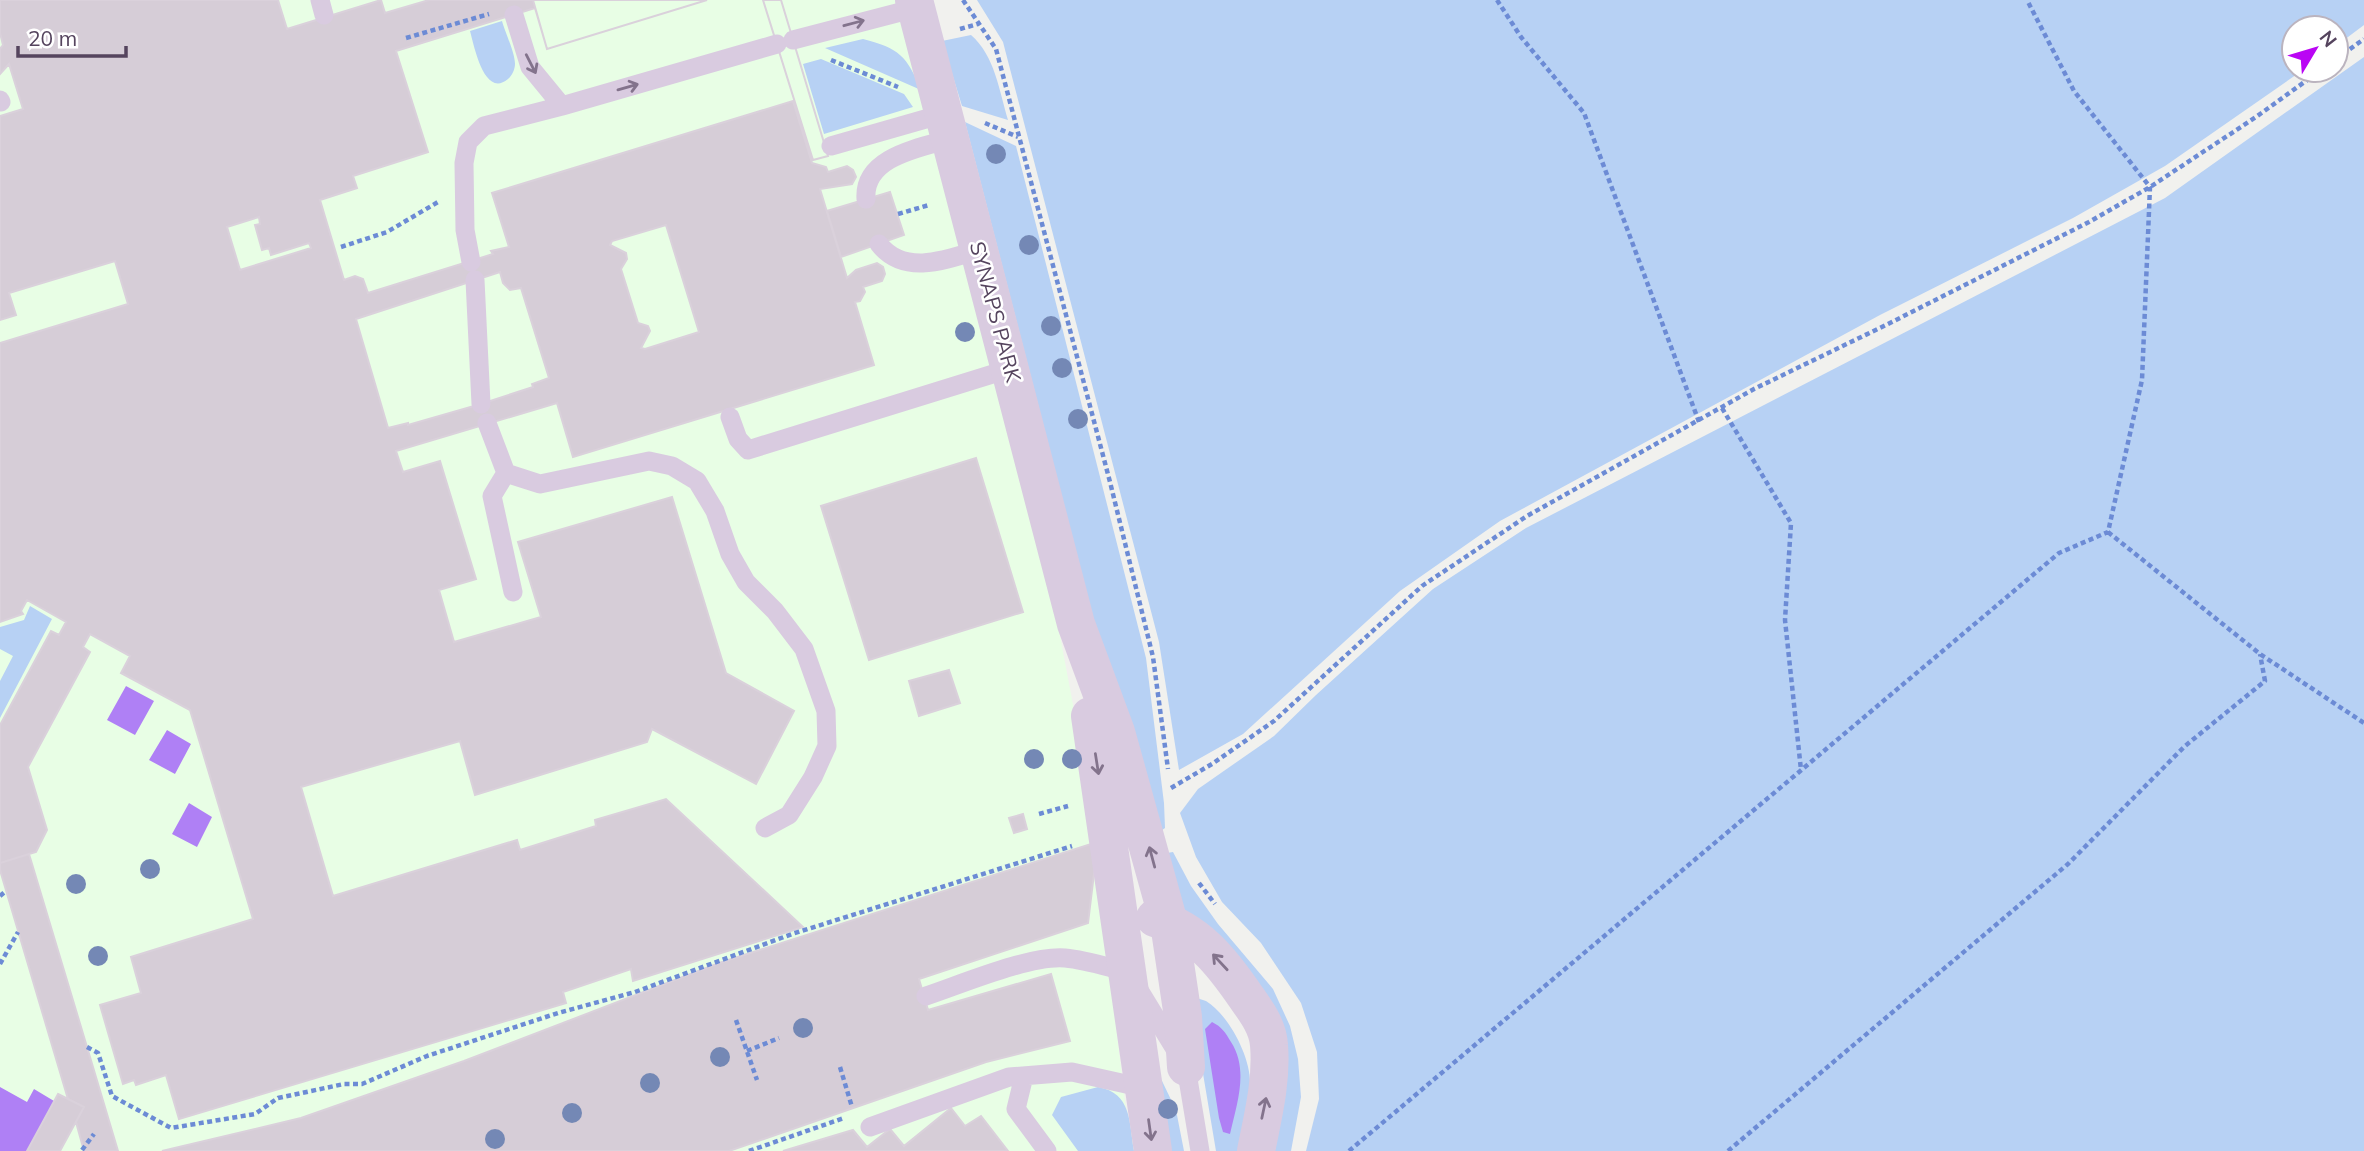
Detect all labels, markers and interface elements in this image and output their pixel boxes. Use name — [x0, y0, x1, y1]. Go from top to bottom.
scale bar — [18, 14, 126, 58]
north arrow — [2280, 14, 2350, 84]
one-way arrow — [842, 16, 865, 29]
text: 20 m — [28, 25, 77, 51]
text: N — [2315, 25, 2342, 52]
one-way arrow — [525, 53, 538, 74]
one-way arrow — [616, 80, 639, 93]
street label: SYNAPS PARK — [965, 239, 1027, 386]
one-way arrow — [1091, 752, 1104, 775]
one-way arrow — [1144, 846, 1157, 868]
one-way arrow — [1212, 954, 1229, 971]
one-way arrow — [1258, 1097, 1272, 1120]
one-way arrow — [1143, 1118, 1156, 1141]

